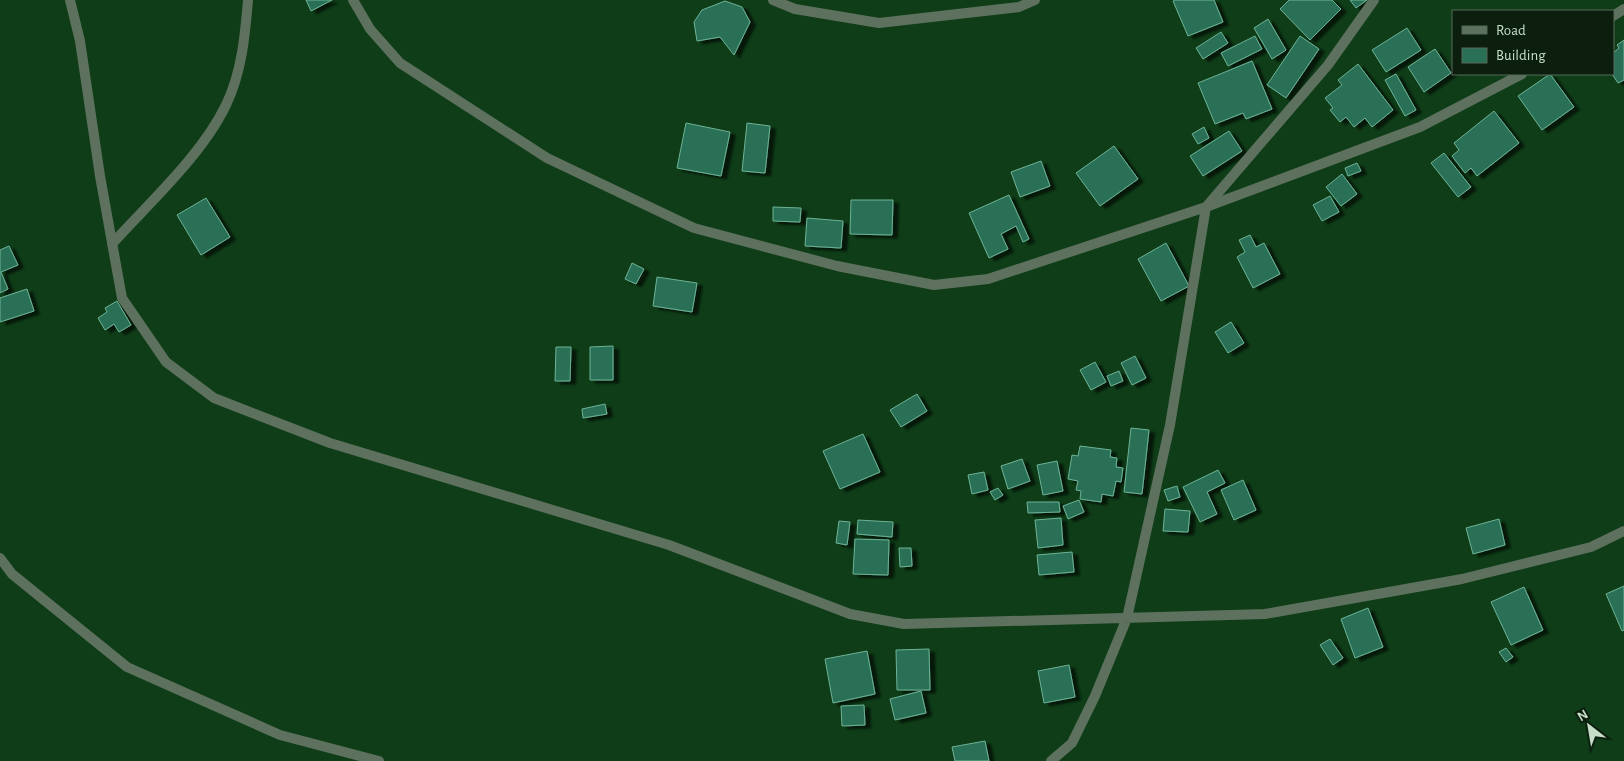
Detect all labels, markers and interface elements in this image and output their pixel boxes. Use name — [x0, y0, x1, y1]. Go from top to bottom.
legend — [1452, 10, 1614, 75]
text: Road — [1496, 23, 1526, 38]
text: Building — [1496, 48, 1546, 63]
north arrow — [1564, 701, 1614, 751]
text: N — [1575, 707, 1591, 724]

